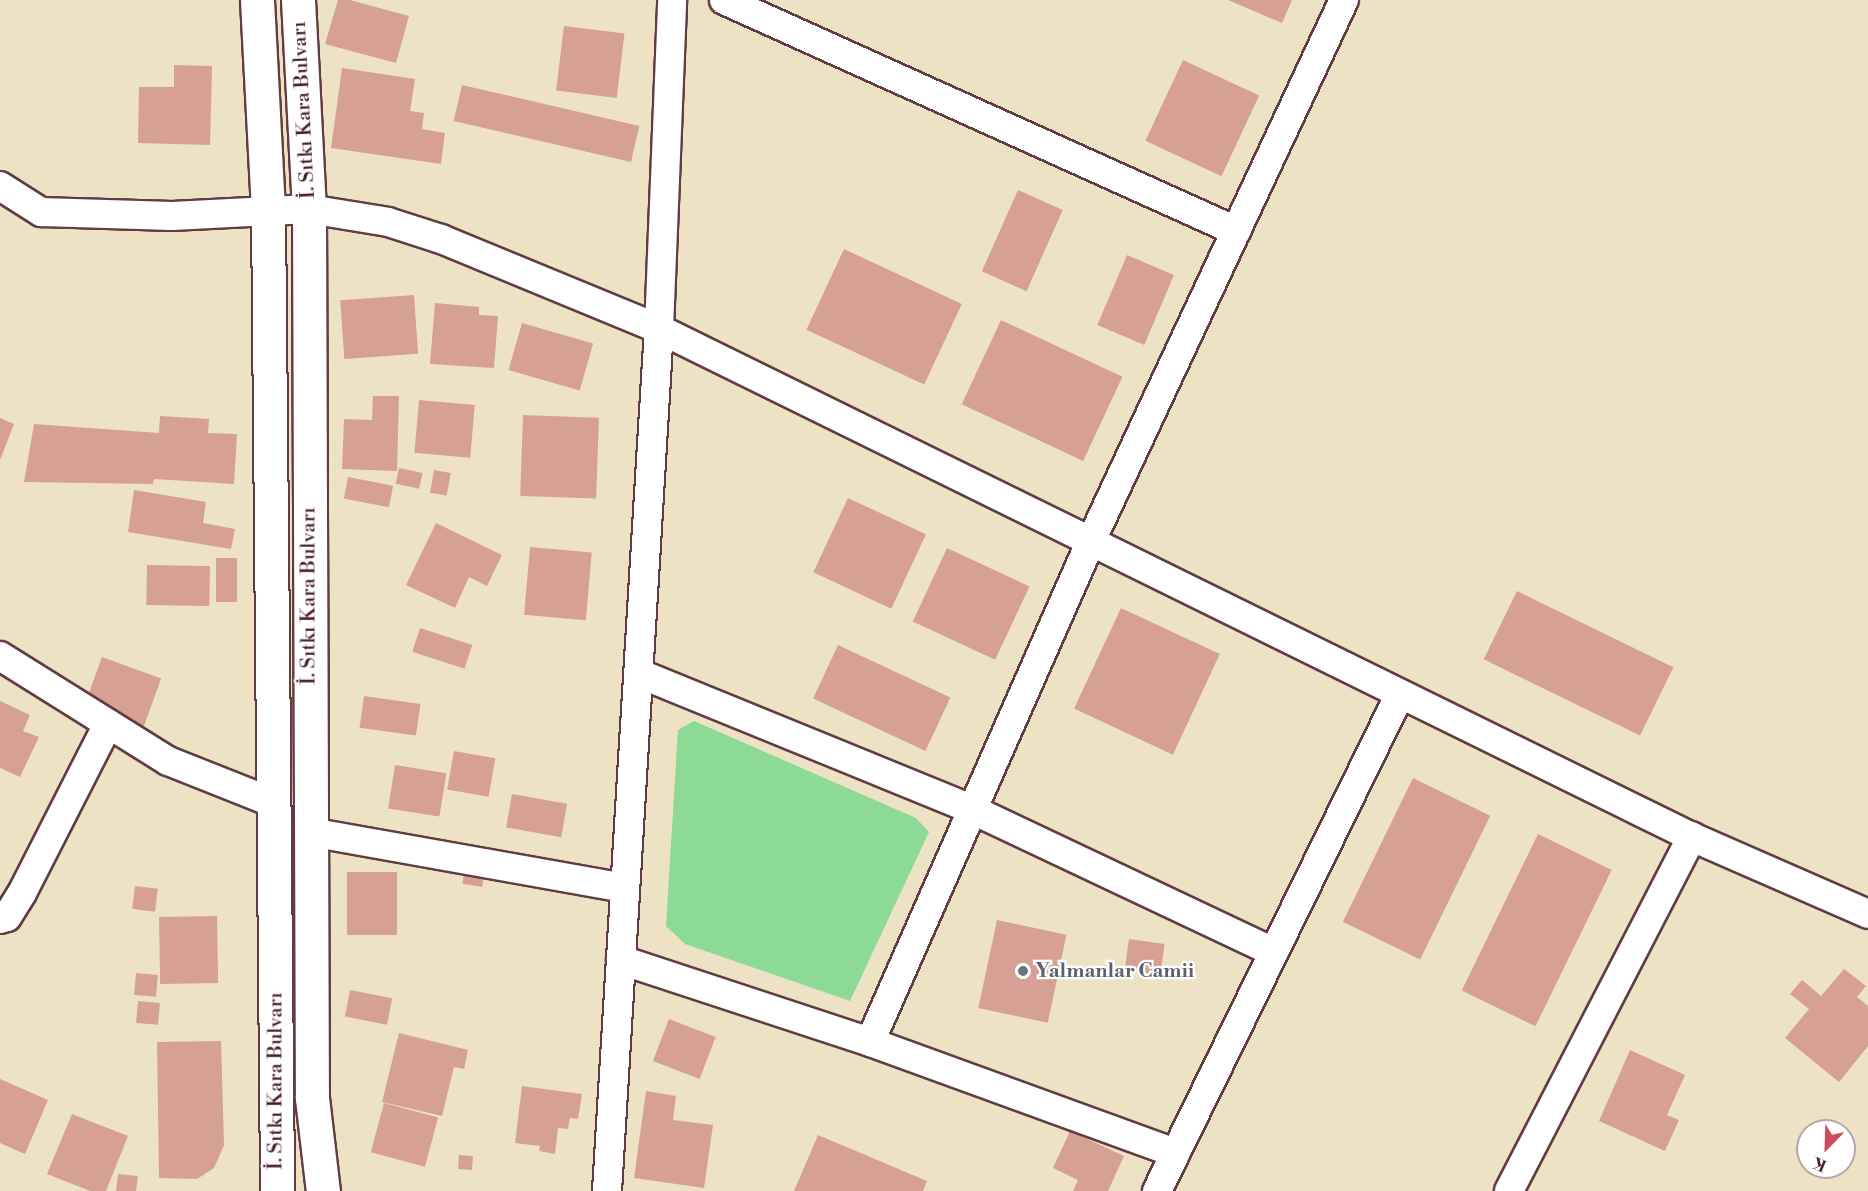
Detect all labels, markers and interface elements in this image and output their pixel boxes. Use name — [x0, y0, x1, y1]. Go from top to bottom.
street label: İ. Sıtkı Kara Bulvarı — [287, 21, 321, 199]
street label: İ. Sıtkı Kara Bulvarı — [297, 507, 321, 685]
place label: Yalmanlar Camii — [1035, 959, 1194, 983]
marker: Yalmanlar Camii — [1016, 964, 1030, 978]
street label: İ. Sıtkı Kara Bulvarı — [264, 992, 288, 1170]
north arrow — [1796, 1119, 1856, 1179]
text: K — [1810, 1152, 1830, 1175]

